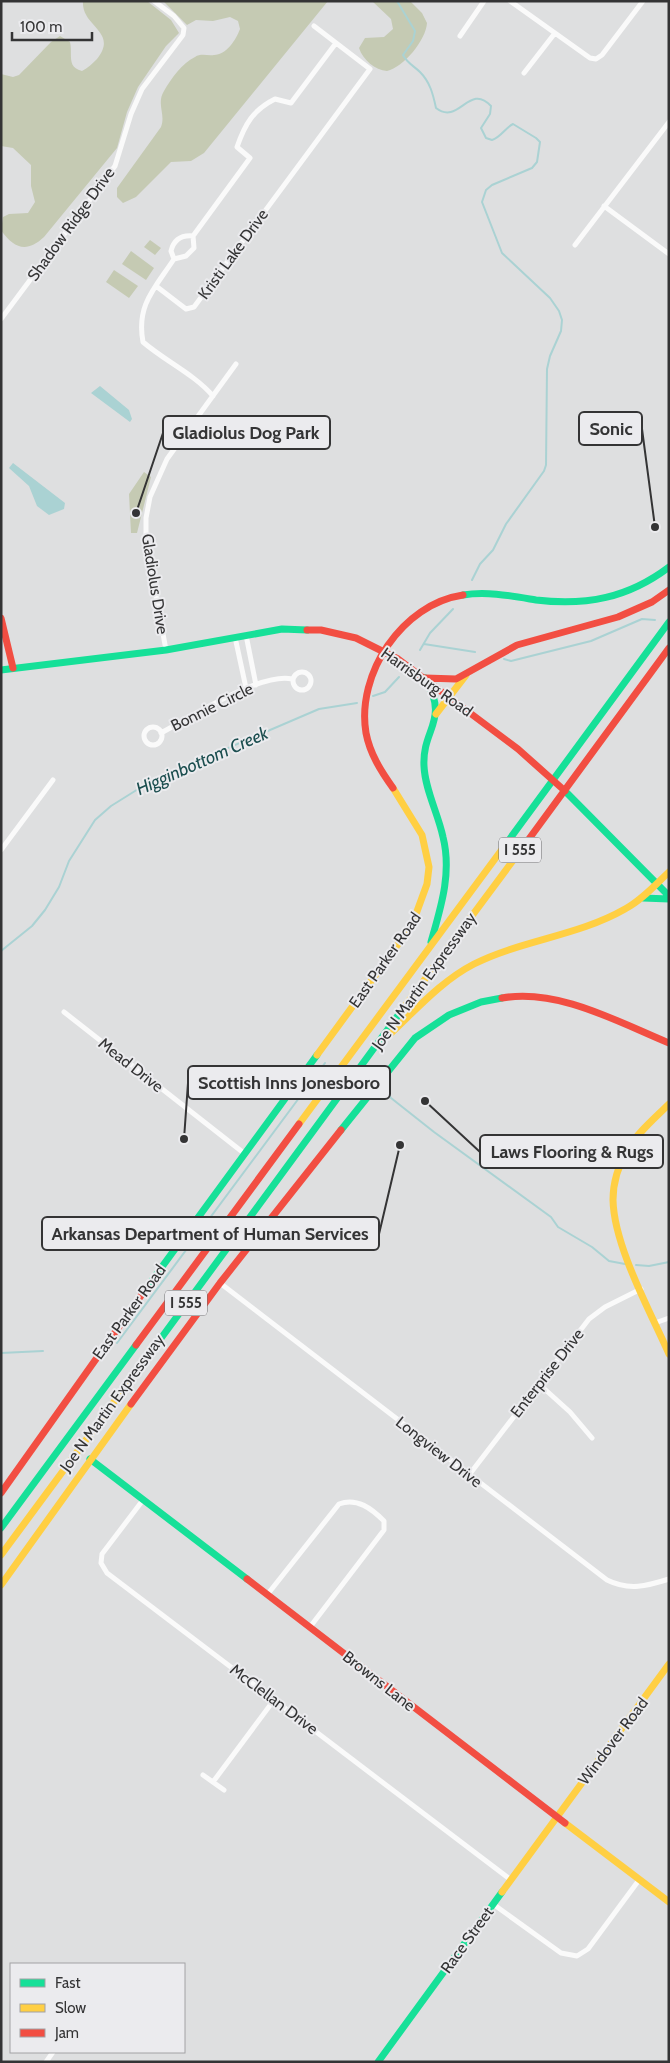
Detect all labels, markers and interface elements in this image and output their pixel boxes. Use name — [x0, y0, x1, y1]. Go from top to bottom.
scale bar — [12, 10, 92, 42]
text: 100 m — [20, 18, 62, 36]
street label: Shadow Ridge Drive — [23, 163, 119, 285]
street label: Kristi Lake Drive — [194, 205, 272, 303]
callout: Sonic — [579, 412, 642, 445]
callout: Gladiolus Dog Park — [163, 416, 330, 449]
text: Sonic — [589, 418, 633, 440]
text: Gladiolus Dog Park — [173, 422, 320, 444]
street label: Gladiolus Drive — [138, 532, 172, 636]
street label: Harrisburg Road — [378, 643, 476, 721]
street label: Bonnie Circle — [168, 679, 256, 735]
water label: Higginbottom Creek — [133, 721, 273, 800]
road number: I 555 — [499, 838, 541, 862]
street label: East Parker Road — [345, 909, 425, 1011]
street label: Joe N Martin Expressway — [367, 909, 480, 1054]
street label: Mead Drive — [95, 1034, 167, 1096]
callout: Scottish Inns Jonesboro — [188, 1066, 390, 1099]
text: Scottish Inns Jonesboro — [198, 1072, 380, 1094]
callout: Laws Flooring & Rugs — [480, 1135, 663, 1168]
text: Laws Flooring & Rugs — [490, 1141, 654, 1163]
callout: Arkansas Department of Human Services — [42, 1217, 379, 1250]
text: Arkansas Department of Human Services — [51, 1223, 369, 1245]
street label: East Parker Road — [88, 1261, 170, 1363]
road number: I 555 — [165, 1290, 207, 1316]
street label: Enterprise Drive — [506, 1325, 588, 1421]
street label: Joe N Martin Expressway — [55, 1331, 168, 1476]
street label: Longview Drive — [392, 1412, 486, 1492]
street label: Browns Lane — [339, 1647, 419, 1715]
street label: McClellan Drive — [226, 1660, 322, 1738]
street label: Windover Road — [574, 1694, 652, 1788]
street label: Race Street — [437, 1903, 498, 1977]
legend — [10, 1963, 185, 2053]
text: Fast — [55, 1974, 80, 1992]
text: Slow — [55, 1999, 86, 2017]
text: Jam — [54, 2024, 79, 2042]

